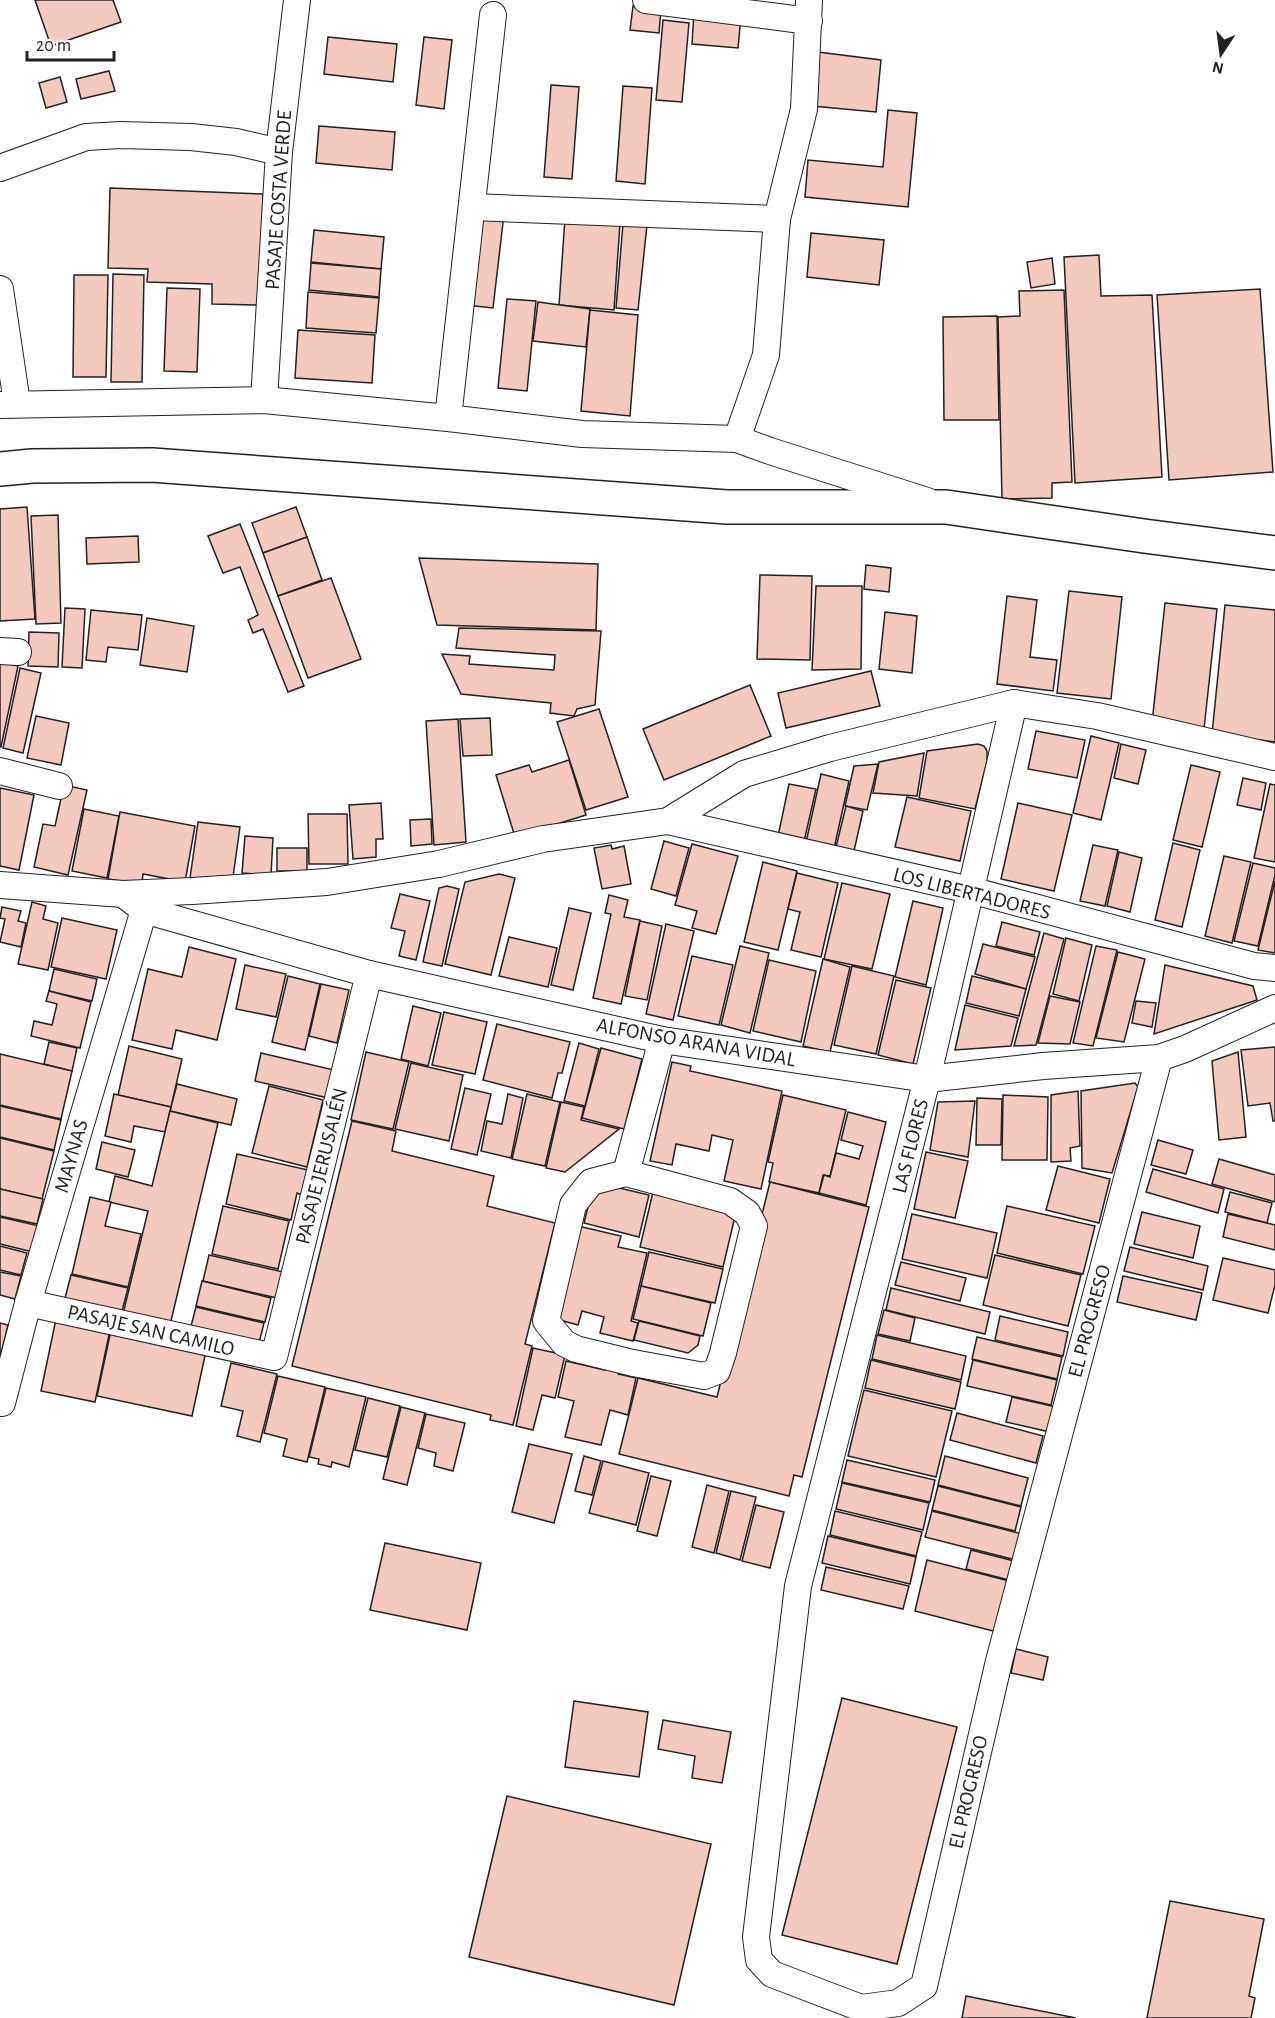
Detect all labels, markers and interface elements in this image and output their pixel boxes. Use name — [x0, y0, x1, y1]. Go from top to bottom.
scale bar — [27, 24, 114, 62]
north arrow — [1191, 24, 1251, 84]
text: 20 m — [36, 37, 71, 55]
text: N — [1211, 59, 1225, 77]
street label: PASAJE COSTA VERDE — [262, 110, 295, 291]
street label: LOS LIBERTADORES — [891, 864, 1053, 923]
street label: ALFONSO ARANA VIDAL — [595, 1015, 797, 1070]
street label: PASAJE JERUSALÉN — [290, 1085, 351, 1246]
street label: LAS FLORES — [889, 1097, 932, 1195]
street label: MAYNAS — [51, 1117, 92, 1195]
street label: EL PROGRESO — [1064, 1263, 1115, 1380]
street label: PASAJE SAN CAMILO — [65, 1301, 236, 1360]
street label: EL PROGRESO — [945, 1733, 992, 1851]

